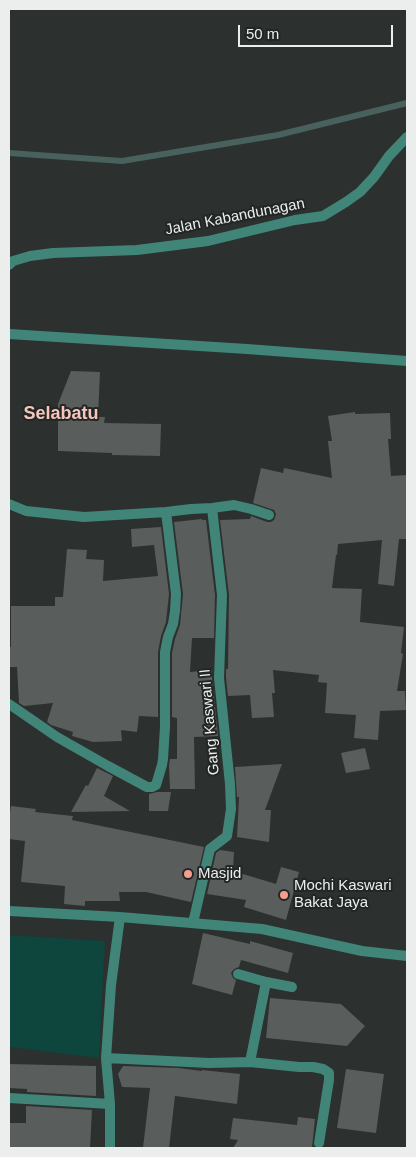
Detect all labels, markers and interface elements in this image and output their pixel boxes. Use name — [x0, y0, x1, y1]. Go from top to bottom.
scale bar — [241, 15, 396, 47]
text: 50 m — [246, 25, 279, 42]
street label: Jalan Kabandunagan — [164, 195, 306, 239]
district label: Selabatu — [23, 403, 99, 425]
street label: Gang Kaswari II — [196, 668, 224, 776]
place label: Masjid — [198, 865, 241, 883]
marker: Masjid — [182, 868, 194, 880]
place label: Mochi Kaswari Bakat Jaya — [294, 877, 392, 912]
marker: Mochi Kaswari Bakat Jaya — [278, 889, 290, 901]

